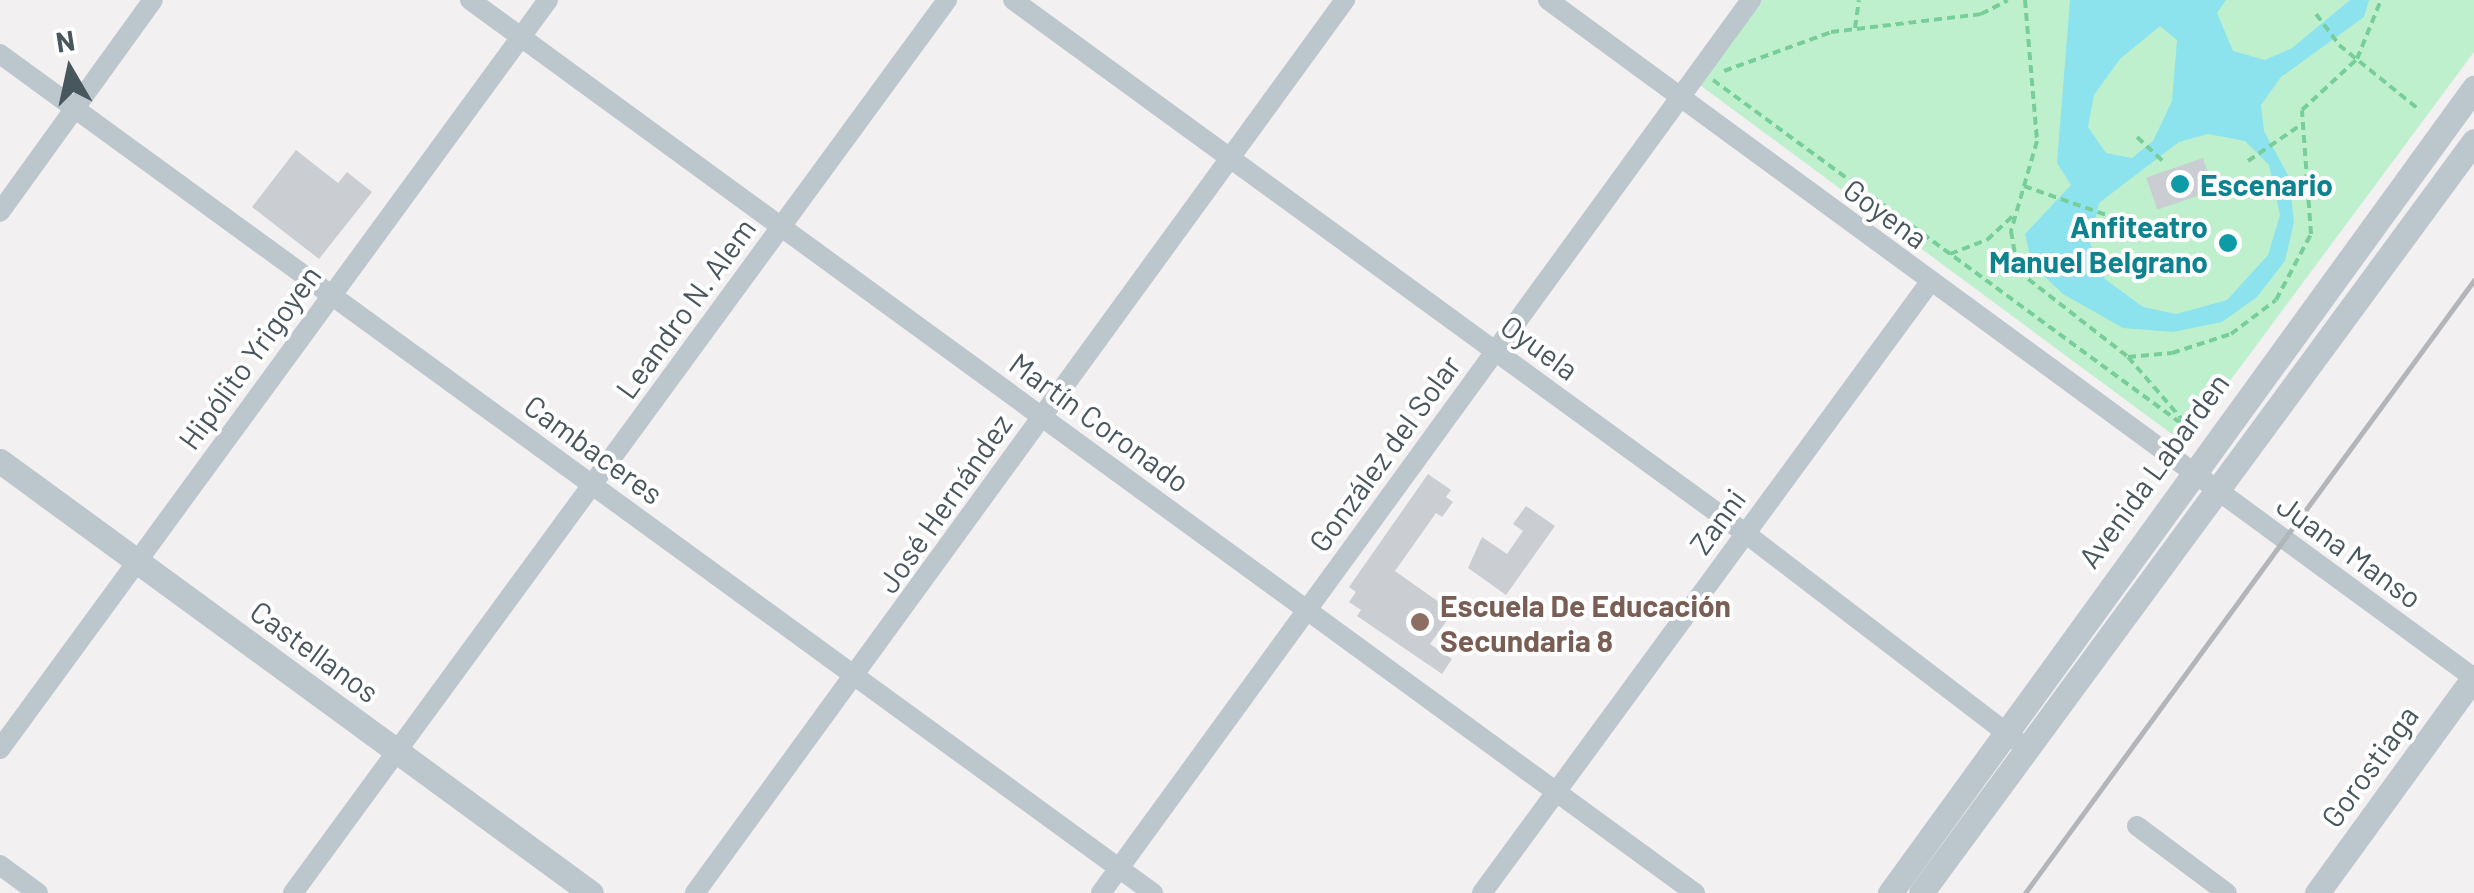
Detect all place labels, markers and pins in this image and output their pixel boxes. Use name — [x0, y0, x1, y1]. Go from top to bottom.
place label: Escenario — [2200, 166, 2333, 202]
marker: Escenario — [2169, 173, 2191, 195]
place label: Anfiteatro Manuel Belgrano — [1989, 208, 2208, 278]
marker: Anfiteatro Manuel Belgrano — [2217, 232, 2239, 254]
place label: Escuela De Educación Secundaria 8 — [1440, 587, 1731, 658]
marker: Escuela De Educación Secundaria 8 — [1409, 611, 1431, 633]

